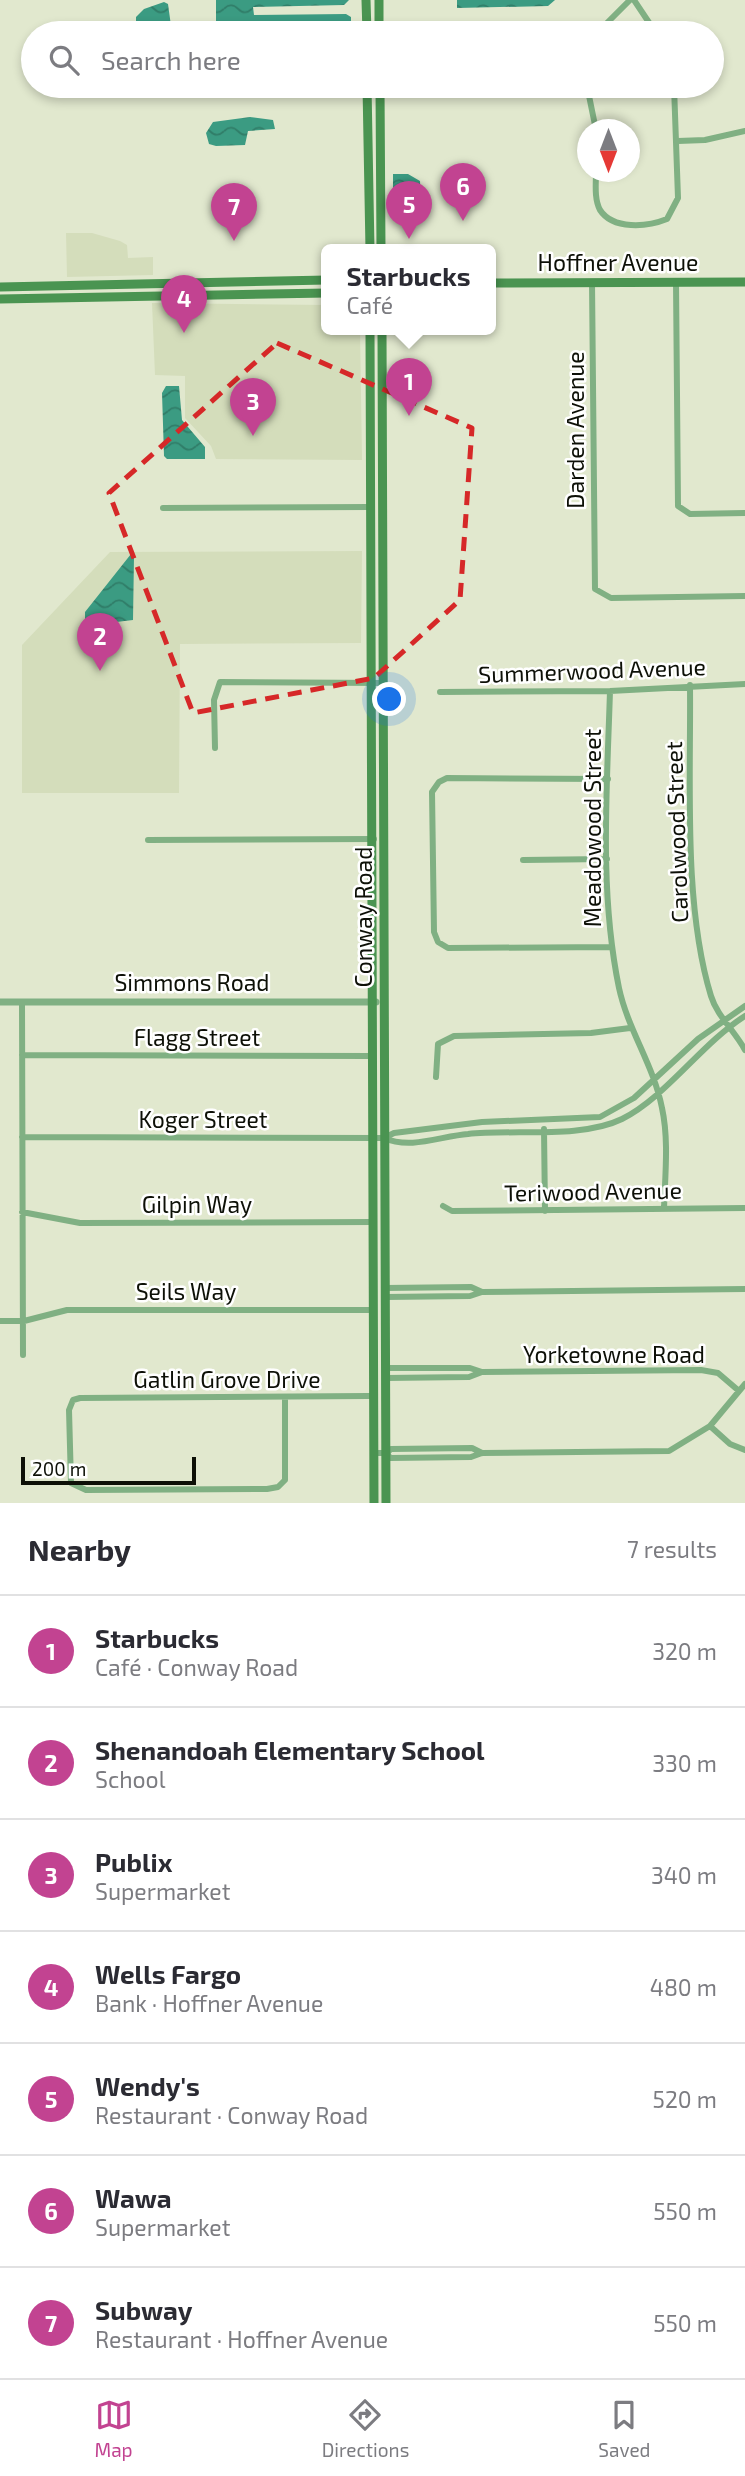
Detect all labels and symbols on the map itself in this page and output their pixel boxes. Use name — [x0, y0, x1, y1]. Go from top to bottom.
north arrow — [577, 119, 640, 182]
pin: 6 — [440, 163, 486, 221]
pin: 5 — [386, 181, 432, 239]
pin: 7 — [211, 183, 257, 241]
street label: Hoffner Avenue — [538, 248, 698, 276]
pin: 4 — [161, 275, 207, 333]
street label: Darden Avenue — [561, 351, 589, 509]
pin: 1 — [386, 358, 432, 416]
pin: 3 — [230, 378, 276, 436]
pin: 2 — [77, 613, 123, 671]
street label: Summerwood Avenue — [478, 652, 706, 688]
your location — [372, 682, 406, 716]
street label: Meadowood Street — [578, 728, 606, 927]
street label: Carolwood Street — [659, 741, 693, 923]
street label: Conway Road — [349, 847, 377, 987]
street label: Simmons Road — [114, 968, 270, 996]
street label: Flagg Street — [134, 1023, 261, 1051]
street label: Koger Street — [138, 1105, 268, 1133]
street label: Teriwood Avenue — [504, 1175, 682, 1207]
street label: Gilpin Way — [142, 1190, 252, 1218]
street label: Seils Way — [136, 1277, 236, 1305]
street label: Yorketowne Road — [523, 1340, 705, 1368]
street label: Gatlin Grove Drive — [133, 1365, 321, 1393]
scale bar — [21, 1454, 196, 1486]

